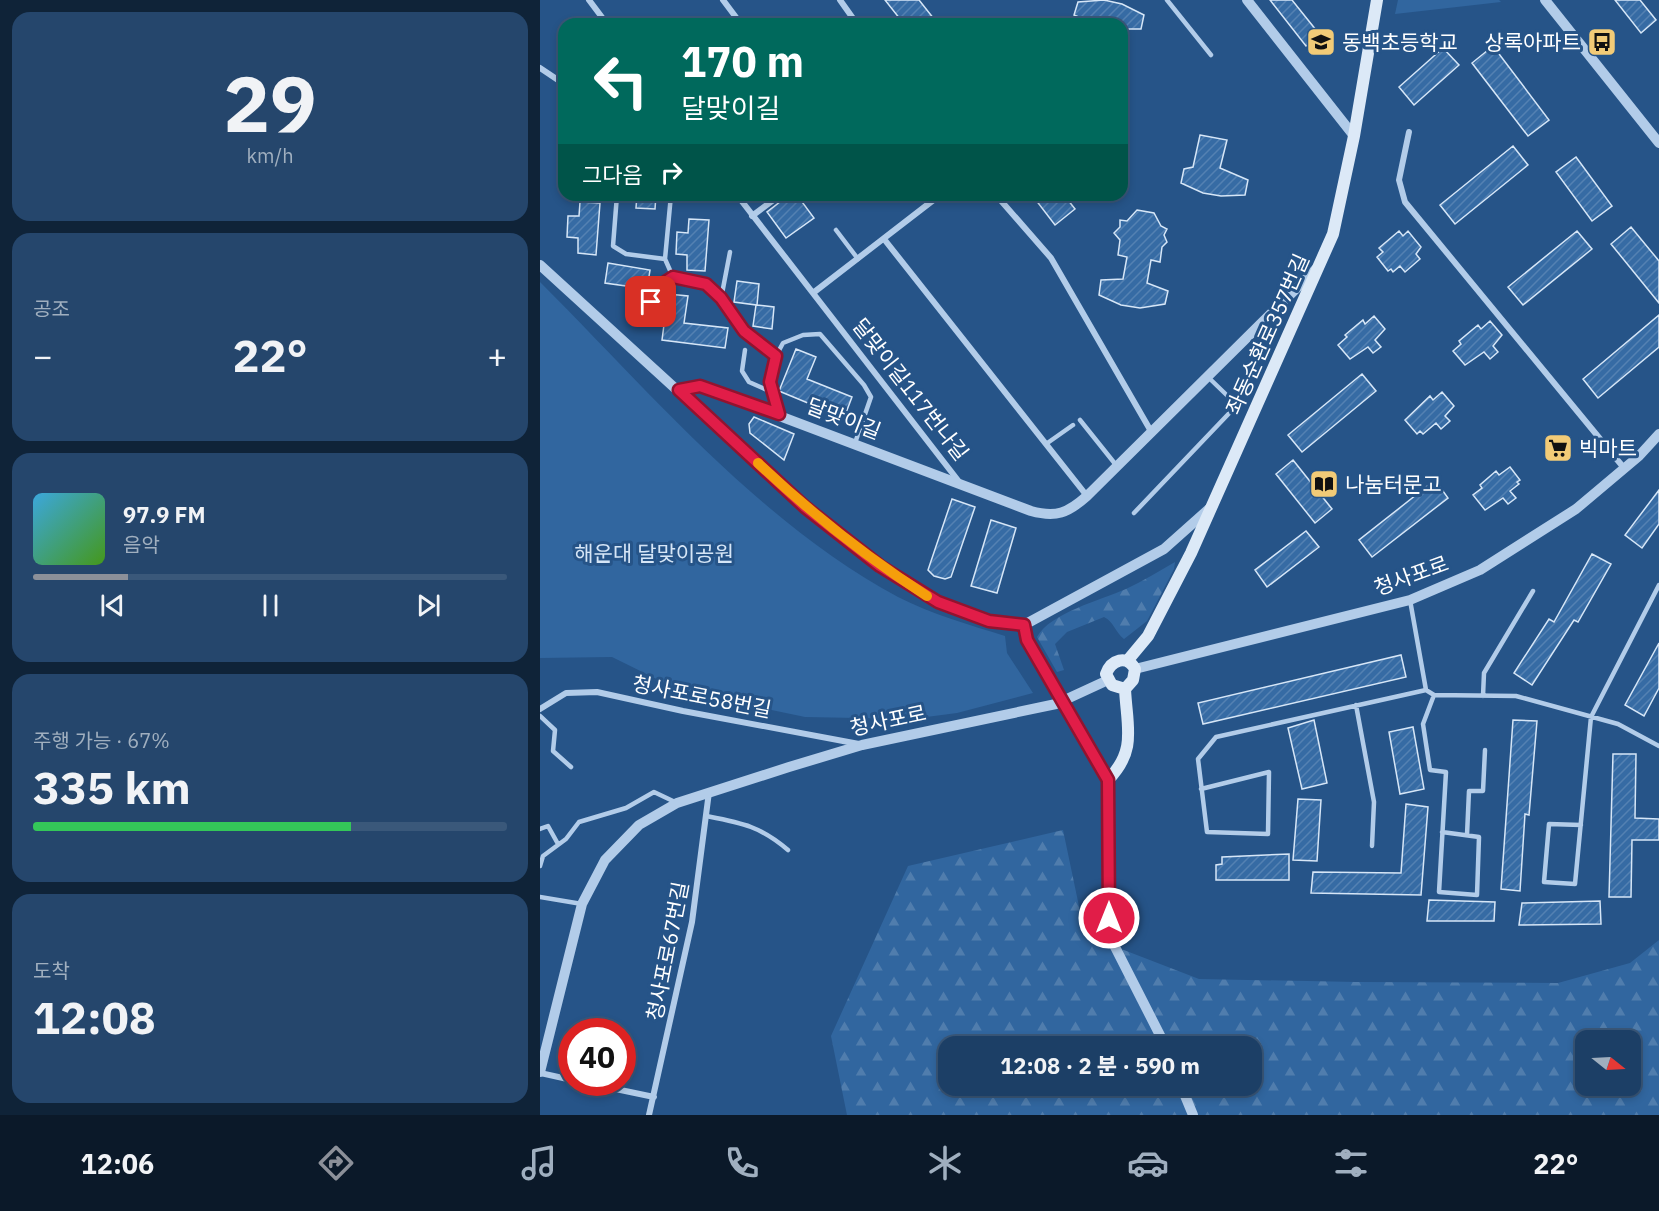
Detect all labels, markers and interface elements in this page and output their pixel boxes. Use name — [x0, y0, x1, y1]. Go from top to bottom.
school or university icon: 동백초등학교 — [1305, 26, 1337, 58]
bus stop icon: 상록아파트 — [1586, 26, 1618, 58]
place label: 동백초등학교 — [1342, 28, 1458, 56]
place label: 상록아파트 — [1484, 28, 1581, 56]
text: 170 m — [681, 34, 804, 89]
icon: left — [582, 42, 660, 120]
text: 29 — [223, 52, 317, 153]
text: 달맞이길 — [681, 90, 780, 125]
text: km/h — [246, 142, 294, 169]
icon: right — [655, 156, 688, 189]
text: 그다음 — [582, 160, 643, 189]
street label: 좌동순환로357번길 — [1219, 249, 1315, 419]
pin — [625, 276, 676, 327]
icon: arrive — [634, 285, 667, 318]
text: 공조 — [33, 295, 70, 322]
street label: 달맞이길117번나길 — [847, 312, 975, 466]
text: 22° — [232, 326, 308, 384]
text: − — [33, 334, 53, 377]
text: + — [487, 334, 507, 377]
street label: 달맞이길 — [803, 391, 885, 445]
supermarket icon: 빅마트 — [1542, 432, 1574, 464]
place label: 빅마트 — [1579, 434, 1637, 462]
library icon: 나눔터문고 — [1308, 468, 1340, 500]
place label: 나눔터문고 — [1345, 470, 1442, 498]
text: 97.9 FM — [123, 500, 206, 529]
text: 음악 — [123, 531, 160, 558]
park label: 해운대 달맞이공원 — [574, 539, 734, 567]
street label: 청사포로 — [1370, 549, 1452, 601]
icon: previous — [96, 589, 129, 622]
icon: pause — [254, 589, 287, 622]
icon: next — [412, 589, 445, 622]
street label: 청사포로58번길 — [630, 669, 774, 723]
street label: 청사포로 — [847, 698, 929, 742]
text: 주행 가능 · 67% — [33, 727, 170, 754]
text: 335 km — [33, 758, 191, 816]
street label: 청사포로67번길 — [640, 879, 694, 1023]
position arrow — [1077, 886, 1141, 950]
text: 도착 — [33, 957, 70, 984]
text: 12:08 — [33, 988, 156, 1046]
speed limit sign: 40 — [558, 1018, 636, 1096]
north arrow — [1575, 1030, 1641, 1096]
map controls — [1575, 1030, 1641, 1096]
text: 12:08 · 2 분 · 590 m — [1000, 1051, 1200, 1080]
icon: directions — [315, 1142, 357, 1184]
icon: music — [518, 1142, 560, 1184]
icon: phone — [721, 1142, 763, 1184]
icon: climate — [924, 1142, 966, 1184]
icon: car — [1127, 1142, 1169, 1184]
icon: filters — [1330, 1142, 1372, 1184]
text: 12:06 — [81, 1146, 154, 1181]
text: 22° — [1533, 1146, 1578, 1181]

